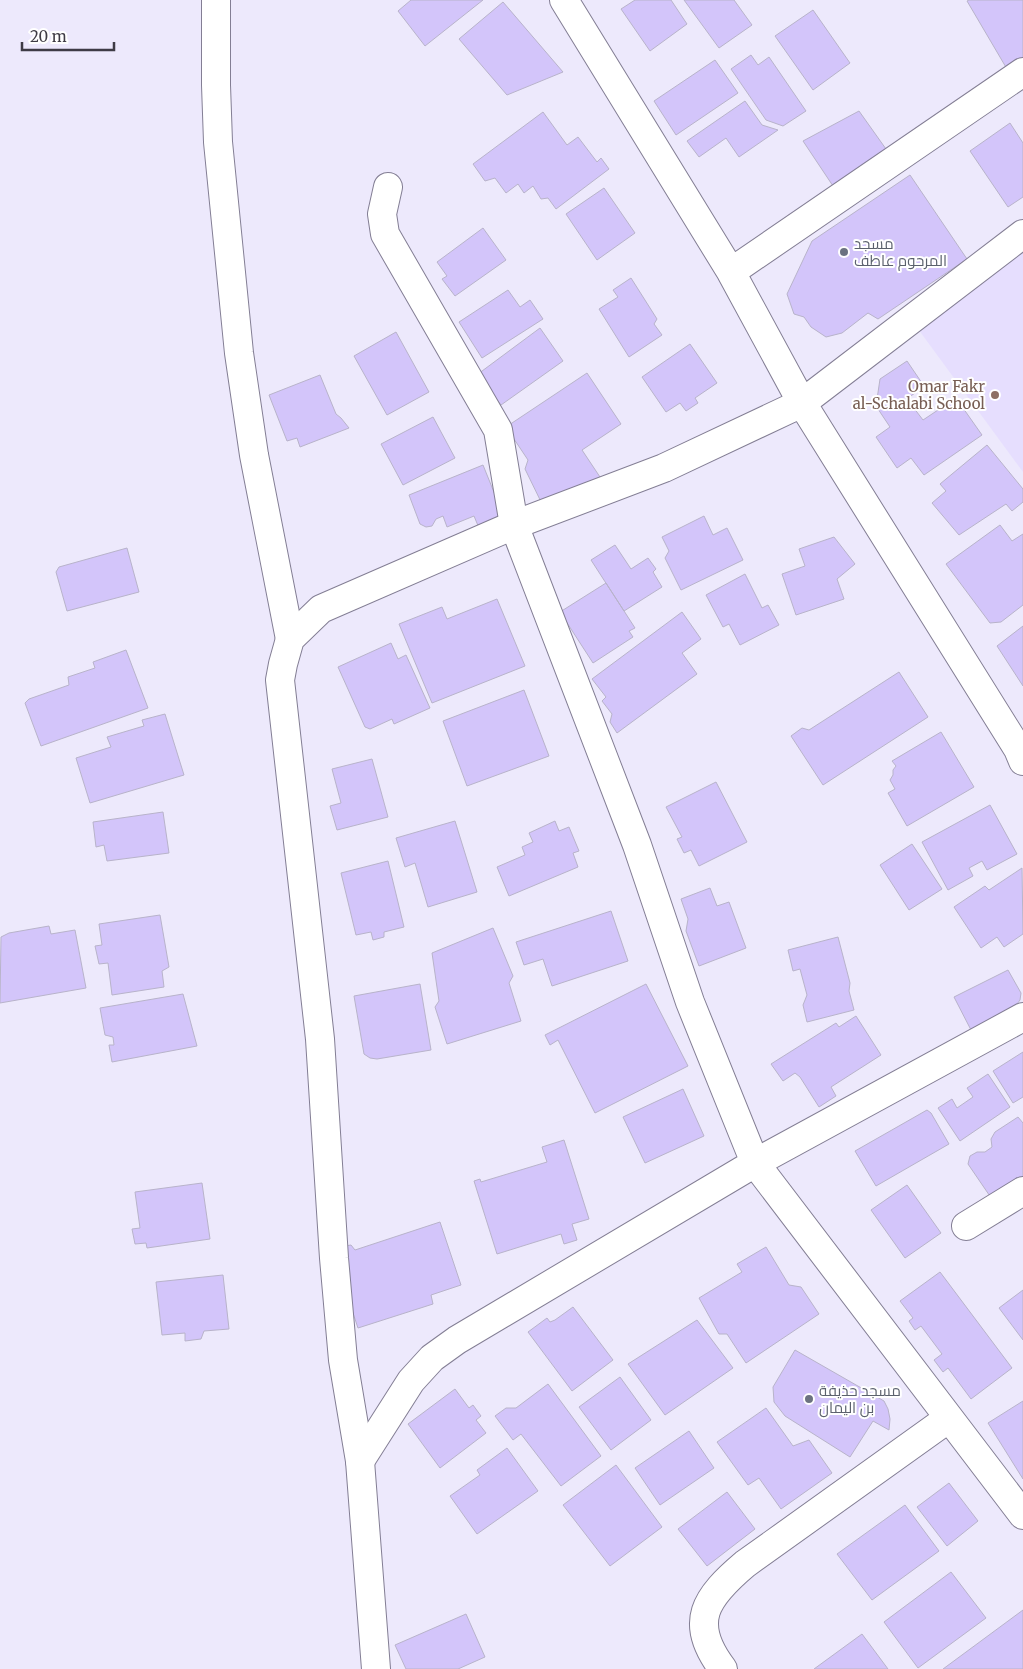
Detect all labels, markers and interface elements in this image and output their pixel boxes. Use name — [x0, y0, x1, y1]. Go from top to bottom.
scale bar — [22, 20, 115, 52]
text: 20 m — [30, 27, 67, 46]
place label: مسجد المرحوم عاطف — [854, 234, 947, 271]
marker: مسجد المرحوم عاطف — [838, 246, 850, 258]
place label: Omar Fakr al-Schalabi School — [853, 377, 985, 413]
marker: Omar Fakr al-Schalabi School — [989, 389, 1001, 401]
place label: مسجد حذيفة بن اليمان — [819, 1381, 901, 1418]
marker: مسجد حذيفة بن اليمان — [803, 1393, 815, 1405]

